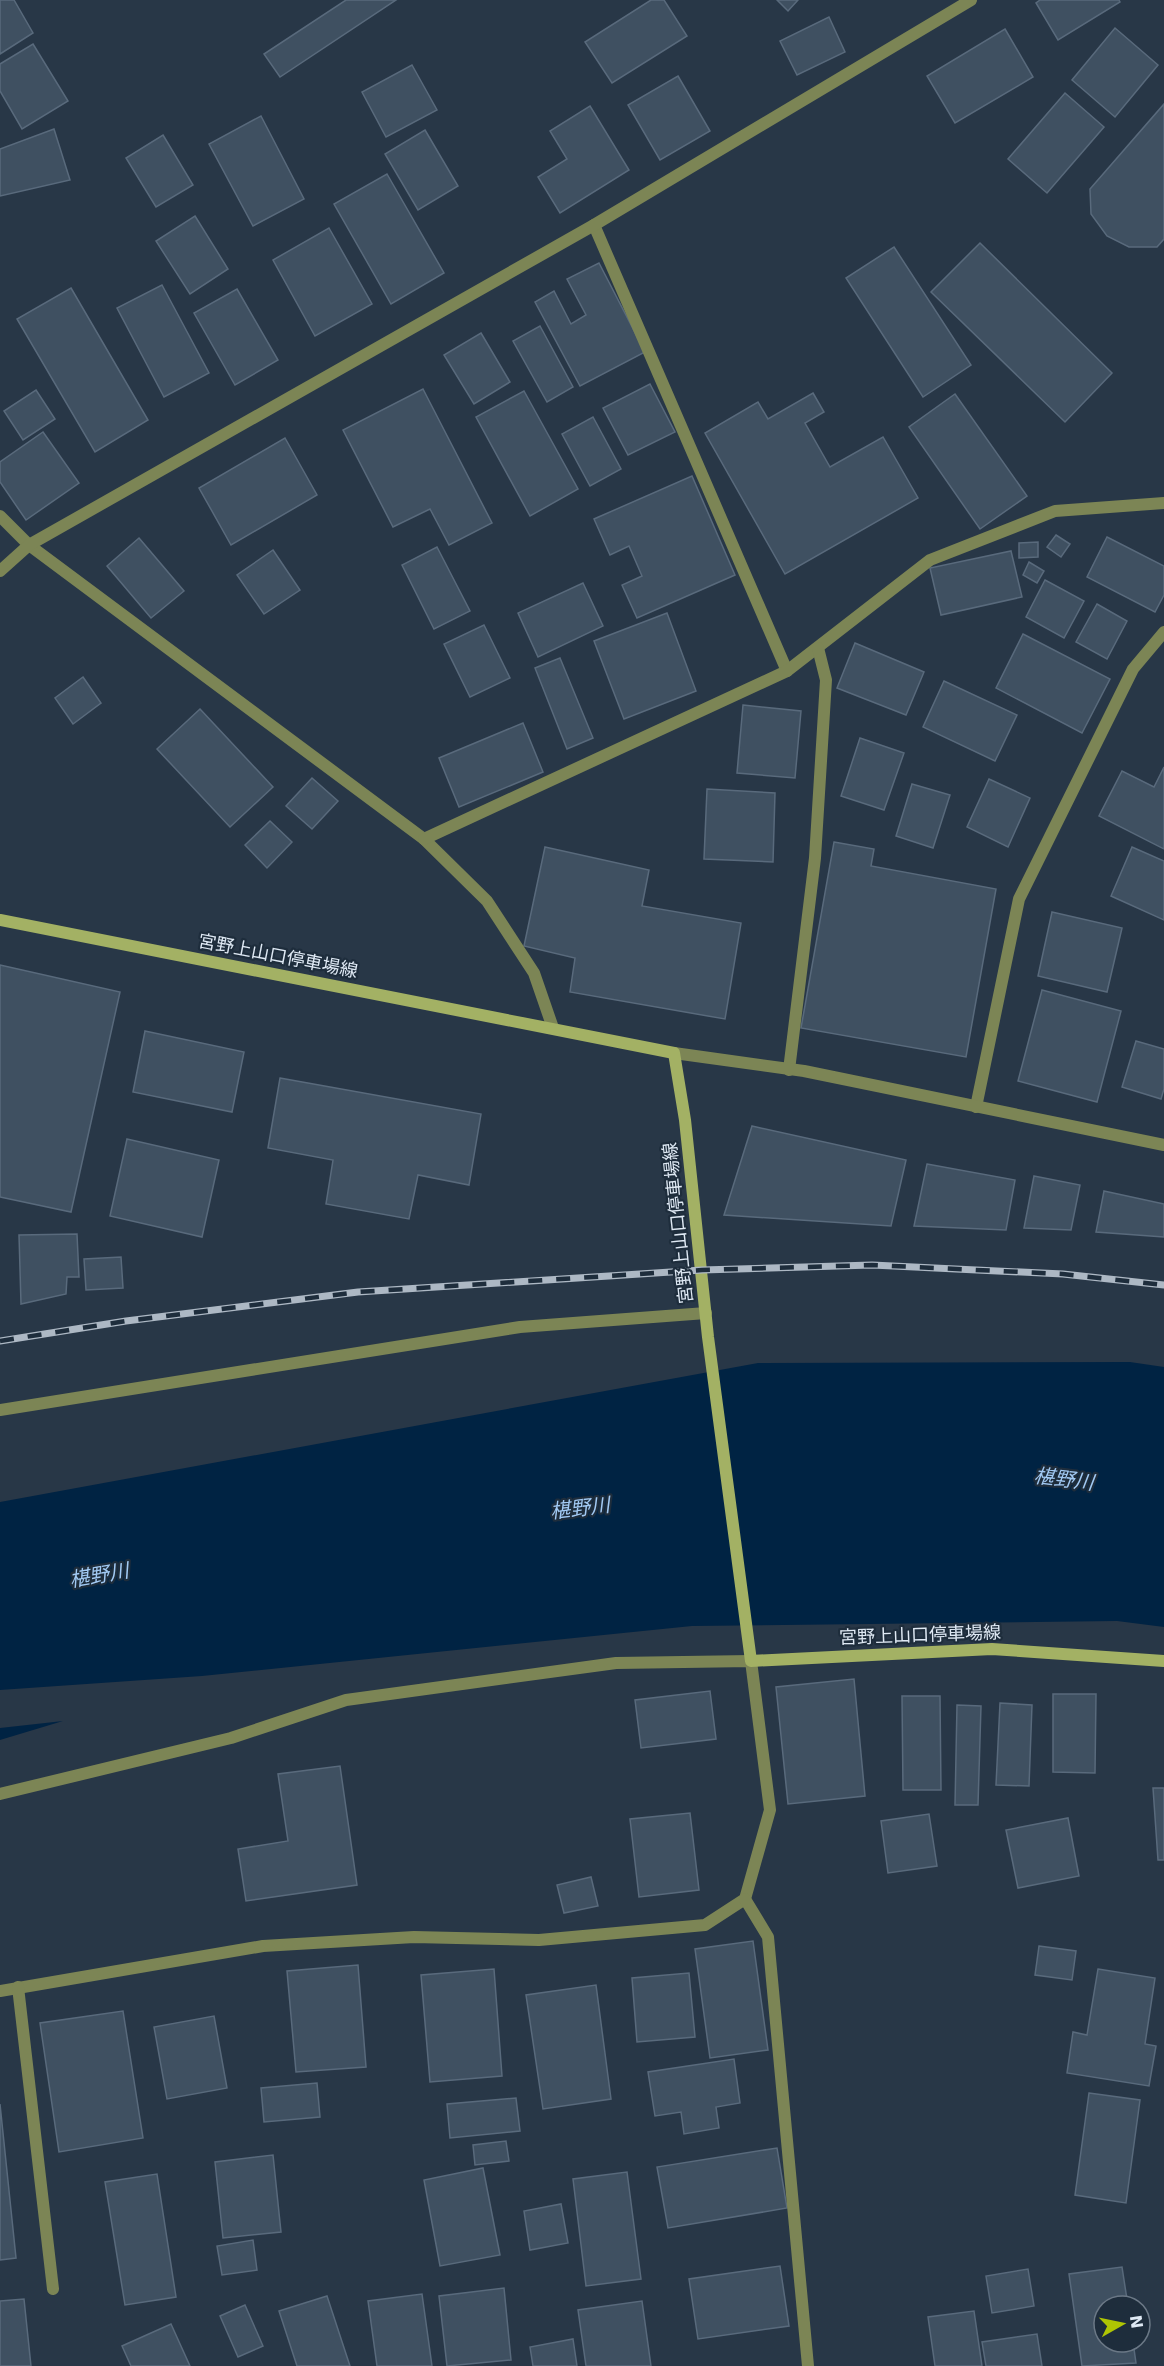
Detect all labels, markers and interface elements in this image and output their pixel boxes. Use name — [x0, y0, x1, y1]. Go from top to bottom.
street label: 宮野上山口停車場線 — [197, 930, 360, 981]
street label: 宮野上山口停車場線 — [659, 1141, 696, 1305]
water label: 椹野川 — [1033, 1463, 1097, 1495]
water label: 椹野川 — [549, 1492, 613, 1524]
water label: 椹野川 — [67, 1558, 133, 1592]
street label: 宮野上山口停車場線 — [839, 1621, 1001, 1648]
north arrow — [1092, 2294, 1152, 2354]
text: N — [1126, 2314, 1147, 2330]

